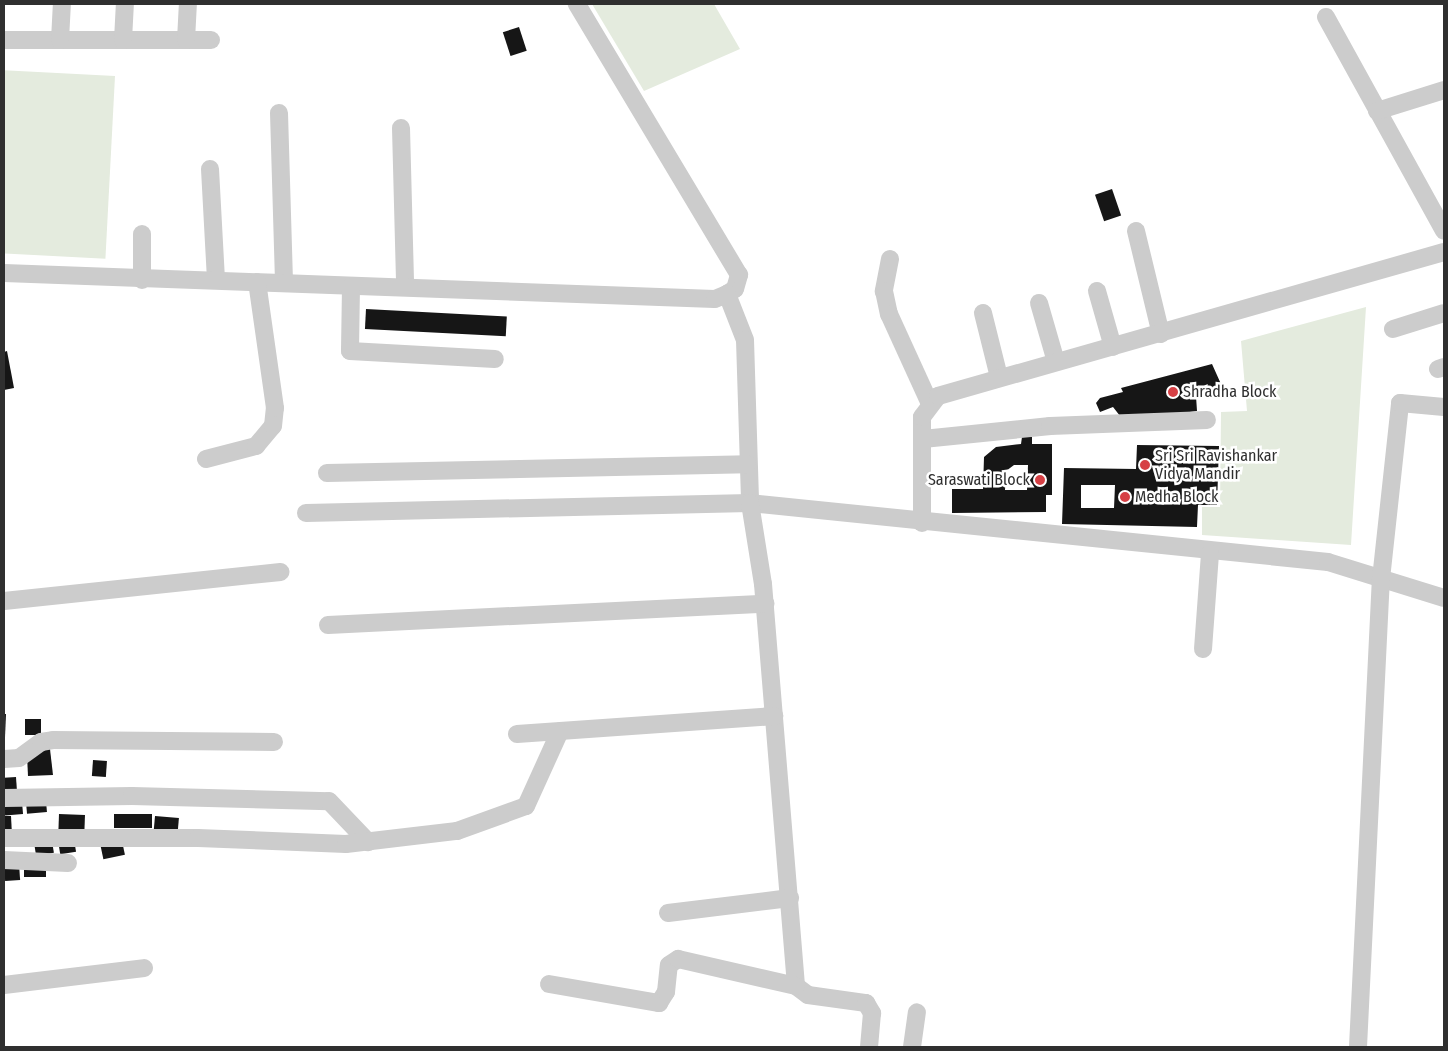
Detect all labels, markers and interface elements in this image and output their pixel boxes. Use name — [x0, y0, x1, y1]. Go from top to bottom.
place label: Shradha Block — [1183, 382, 1277, 402]
marker: Shradha Block — [1167, 386, 1179, 398]
place label: Sri Sri Ravishankar Vidya Mandir — [1155, 446, 1277, 484]
marker: Sri Sri Ravishankar Vidya Mandir — [1139, 459, 1151, 471]
place label: Saraswati Block — [928, 470, 1030, 490]
marker: Saraswati Block — [1034, 474, 1046, 486]
place label: Medha Block — [1135, 487, 1219, 507]
marker: Medha Block — [1119, 491, 1131, 503]

